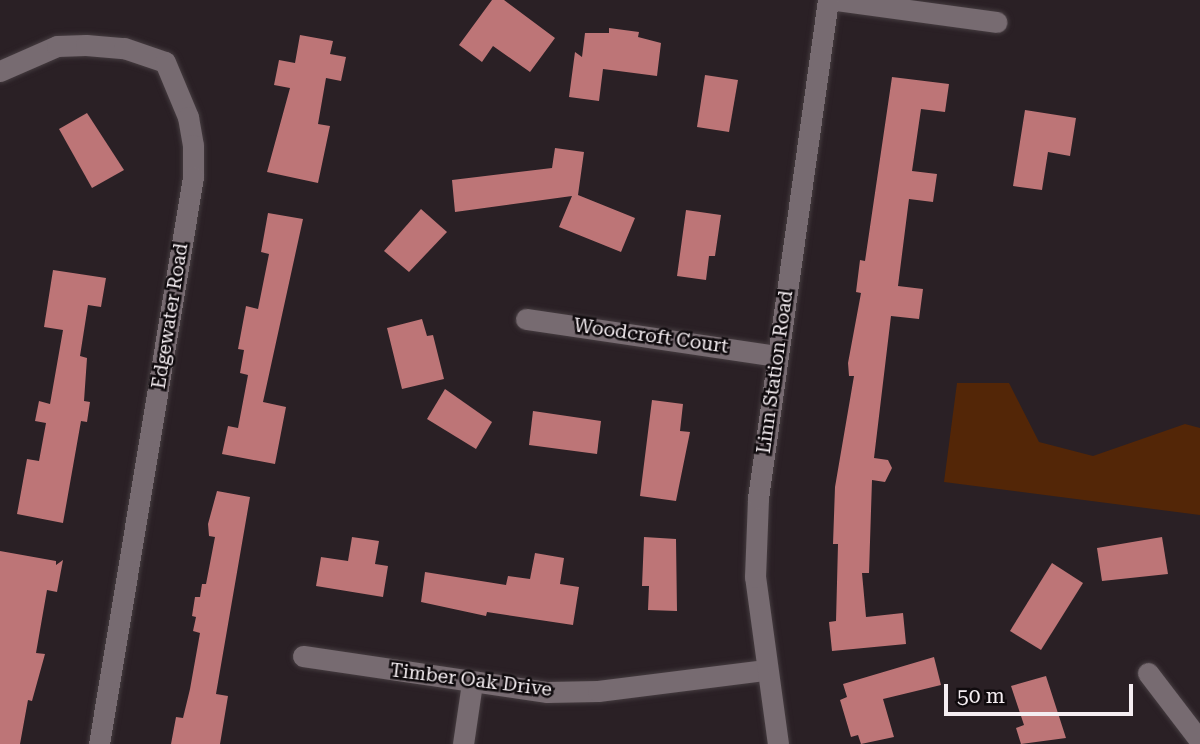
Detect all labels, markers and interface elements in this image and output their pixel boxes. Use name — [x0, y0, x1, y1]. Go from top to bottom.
street label: Edgewater Road — [147, 242, 193, 390]
street label: Linn Station Road — [752, 289, 798, 455]
street label: Woodcroft Court — [572, 314, 730, 358]
street label: Timber Oak Drive — [389, 659, 553, 701]
scale bar — [948, 670, 1137, 714]
text: 50 m — [957, 684, 1005, 708]

